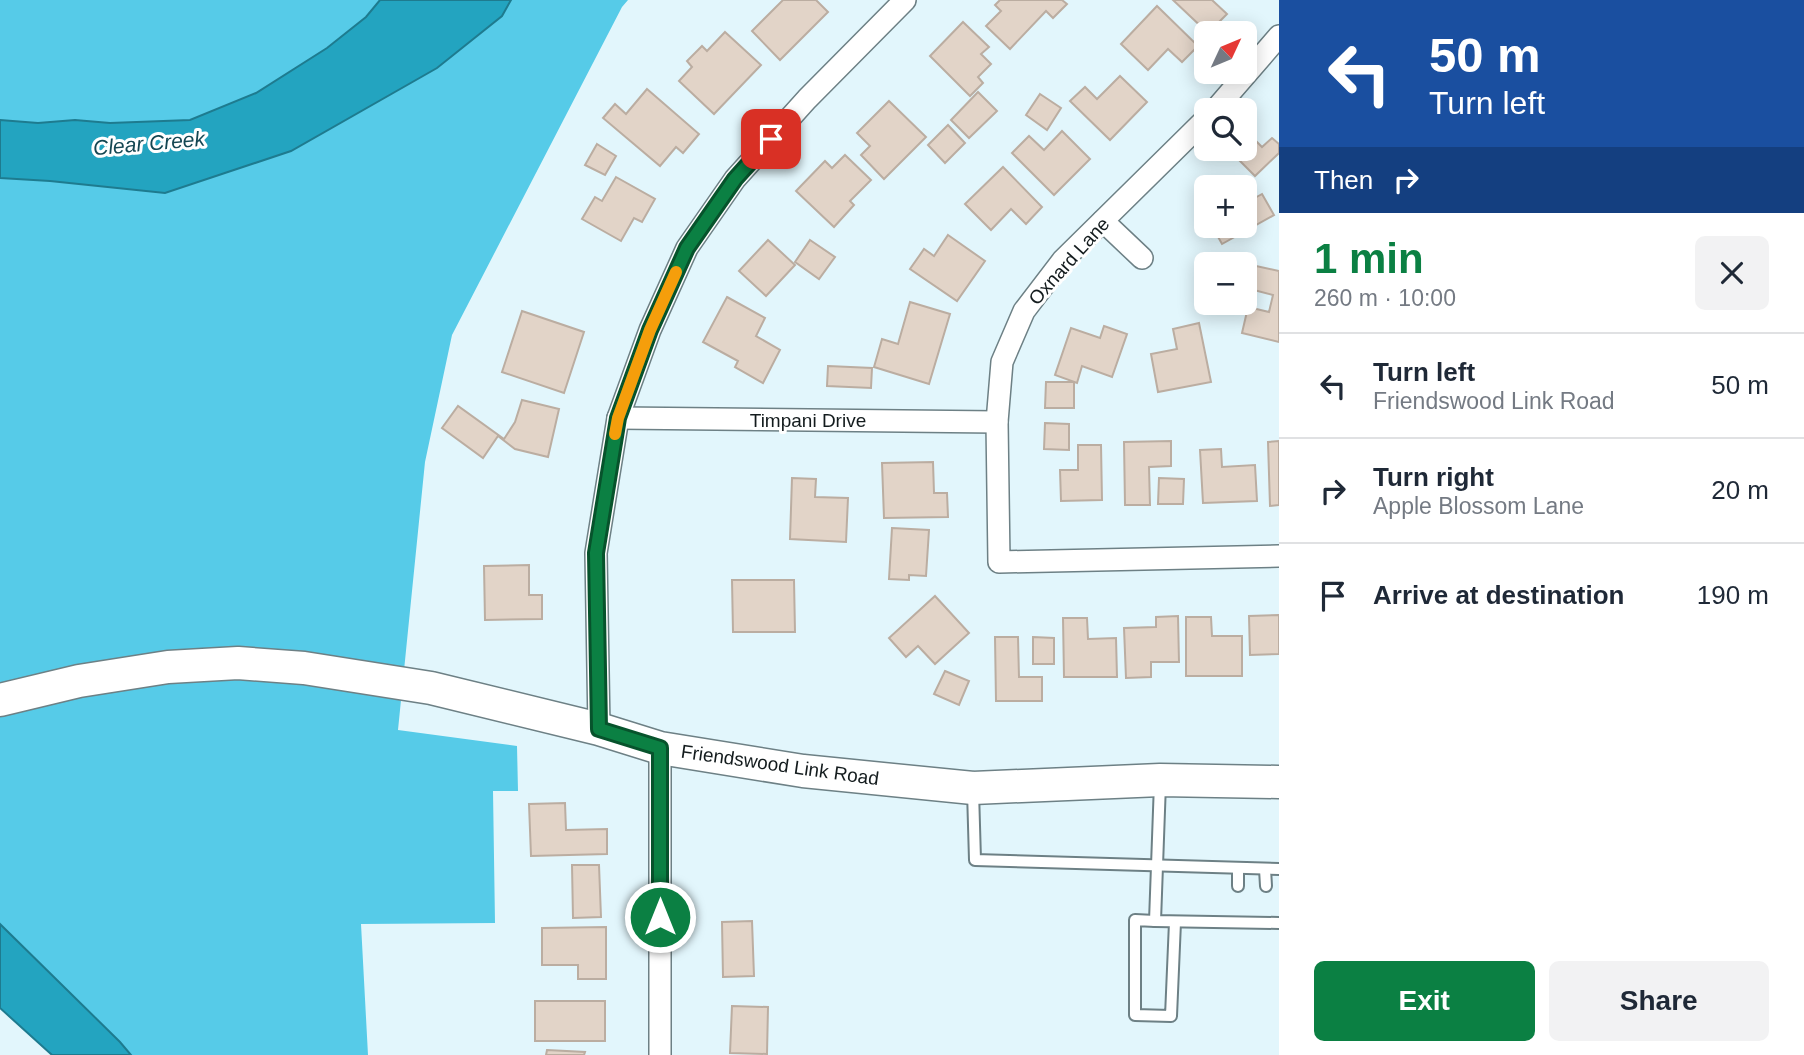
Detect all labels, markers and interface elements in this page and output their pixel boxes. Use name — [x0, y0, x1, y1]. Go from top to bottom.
north arrow — [1194, 21, 1256, 84]
map controls — [1194, 21, 1257, 315]
icon: left — [1314, 28, 1405, 119]
text: 50 m — [1429, 28, 1541, 82]
text: Turn left — [1429, 85, 1545, 121]
button: search — [1194, 98, 1257, 161]
pin — [741, 109, 801, 169]
icon: arrive — [752, 120, 790, 158]
water label: Clear Creek — [92, 127, 207, 159]
icon: right — [1387, 161, 1425, 199]
text: Then — [1314, 165, 1373, 195]
button: + — [1194, 175, 1257, 238]
street label: Oxnard Lane — [1024, 213, 1114, 309]
text: 1 min — [1314, 235, 1424, 282]
button: close — [1695, 236, 1769, 310]
button: − — [1194, 252, 1257, 315]
text: 260 m · 10:00 — [1314, 285, 1456, 311]
text: Turn left — [1373, 357, 1475, 387]
icon: left — [1314, 367, 1352, 405]
text: 50 m — [1711, 370, 1769, 400]
text: Friendswood Link Road — [1373, 388, 1615, 414]
street label: Timpani Drive — [750, 410, 866, 431]
text: Turn right — [1373, 462, 1494, 492]
icon: right — [1314, 472, 1352, 510]
text: 20 m — [1711, 475, 1769, 505]
text: Apple Blossom Lane — [1373, 493, 1584, 519]
icon: arrive — [1314, 577, 1352, 615]
text: Arrive at destination — [1373, 580, 1624, 610]
text: 190 m — [1697, 580, 1769, 610]
street label: Friendswood Link Road — [680, 741, 880, 789]
position arrow — [623, 880, 697, 954]
button: Exit — [1314, 961, 1535, 1041]
button: Share — [1549, 961, 1769, 1041]

